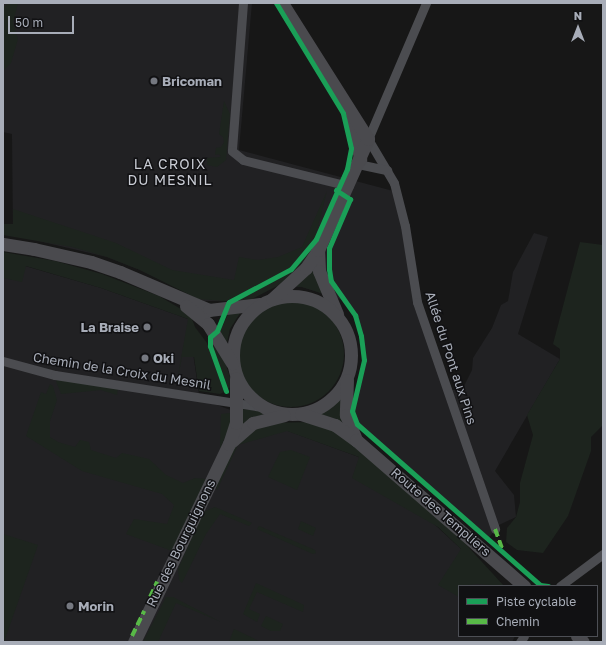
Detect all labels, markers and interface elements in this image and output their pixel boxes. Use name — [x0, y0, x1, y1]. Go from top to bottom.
scale bar — [10, 8, 76, 34]
north arrow — [558, 8, 598, 48]
text: N — [574, 9, 582, 22]
text: 50 m — [15, 15, 43, 30]
place label: Bricoman — [162, 73, 222, 89]
marker: Bricoman — [149, 76, 159, 86]
district label: LA CROIX DU MESNIL — [127, 156, 213, 188]
street label: Allée du Pont aux Pins — [422, 289, 480, 427]
place label: La Braise — [81, 319, 139, 335]
marker: La Braise — [142, 322, 152, 332]
street label: Chemin de la Croix du Mesnil — [32, 349, 212, 393]
place label: Oki — [153, 350, 174, 366]
marker: Oki — [140, 353, 150, 363]
street label: Route des Templiers — [388, 464, 494, 560]
street label: Rue des Bourguignons — [143, 477, 219, 609]
legend — [458, 585, 598, 637]
text: Piste cyclable — [496, 594, 576, 609]
place label: Morin — [78, 598, 114, 614]
marker: Morin — [65, 601, 75, 611]
text: Chemin — [496, 614, 540, 629]

